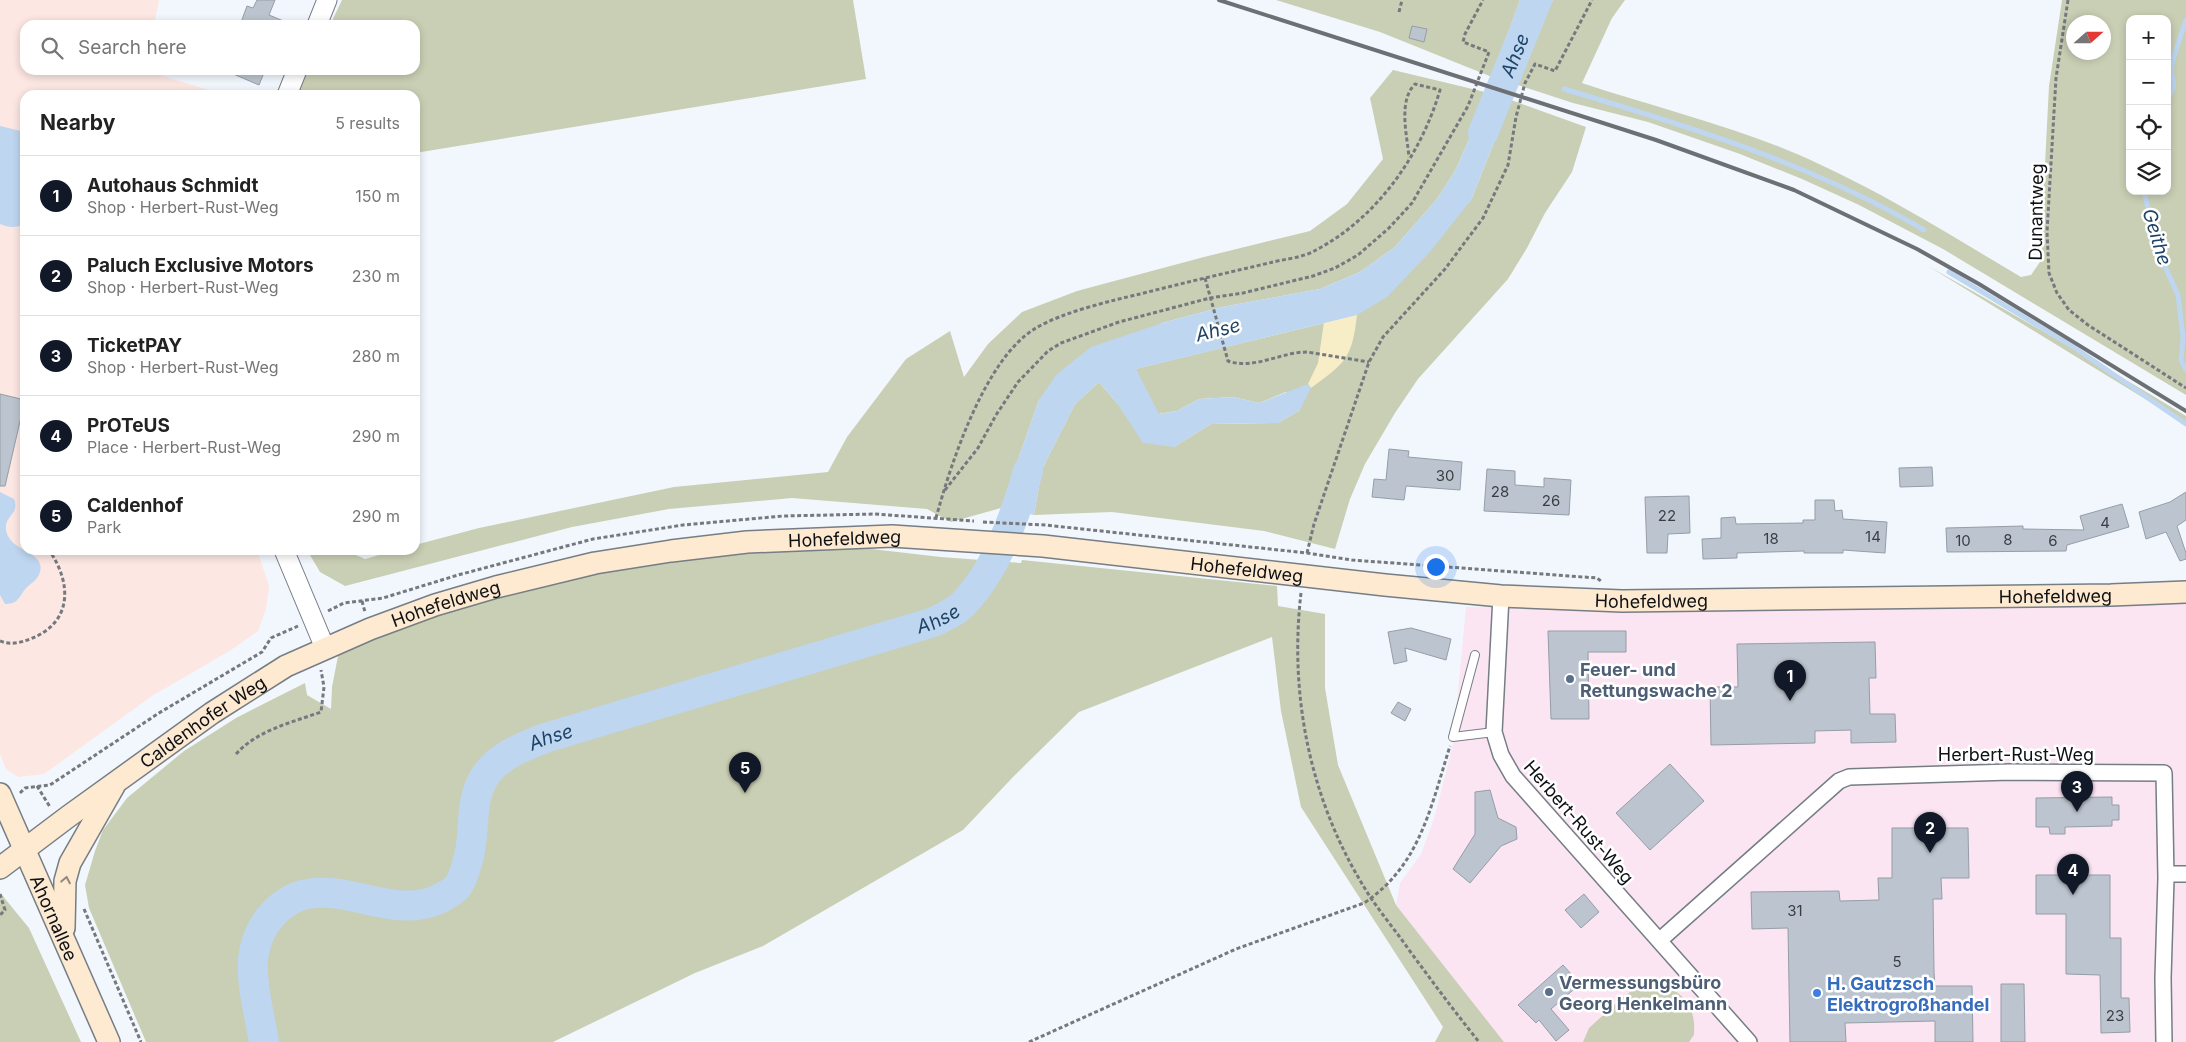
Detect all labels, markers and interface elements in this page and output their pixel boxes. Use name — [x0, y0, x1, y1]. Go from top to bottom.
north arrow — [2066, 15, 2111, 60]
map controls — [2126, 15, 2171, 195]
button: + — [2126, 15, 2171, 60]
search box — [20, 20, 420, 75]
water label: Ahse — [1495, 30, 1534, 81]
icon: search — [38, 34, 66, 62]
text: Search here — [78, 36, 187, 59]
button: − — [2126, 60, 2171, 105]
button: locate — [2126, 105, 2171, 150]
text: Nearby — [40, 110, 115, 135]
text: 5 results — [335, 113, 400, 133]
button: layers — [2126, 150, 2171, 195]
street label: Dunantweg — [2025, 163, 2047, 261]
text: Autohaus Schmidt — [87, 174, 258, 197]
text: 1 — [53, 186, 59, 206]
text: 150 m — [355, 186, 400, 206]
text: Shop · Herbert-Rust-Weg — [87, 197, 279, 217]
water label: Geithe — [2138, 206, 2176, 268]
text: Paluch Exclusive Motors — [87, 254, 314, 277]
text: 2 — [51, 266, 61, 286]
text: 230 m — [352, 266, 400, 286]
text: Shop · Herbert-Rust-Weg — [87, 277, 279, 297]
water label: Ahse — [1192, 313, 1243, 347]
text: TicketPAY — [87, 334, 182, 357]
text: 3 — [51, 346, 61, 366]
text: 280 m — [352, 346, 400, 366]
text: Shop · Herbert-Rust-Weg — [87, 357, 279, 377]
text: PrOTeUS — [87, 414, 170, 437]
text: 4 — [51, 426, 61, 446]
text: 290 m — [352, 426, 400, 446]
text: Place · Herbert-Rust-Weg — [87, 437, 281, 457]
house number: 30 — [1436, 466, 1454, 485]
house number: 28 — [1491, 482, 1509, 501]
house number: 26 — [1542, 491, 1560, 510]
text: Caldenhof — [87, 494, 183, 517]
text: 5 — [51, 506, 61, 526]
text: 290 m — [352, 506, 400, 526]
house number: 22 — [1658, 506, 1676, 525]
house number: 4 — [2100, 513, 2110, 532]
text: Park — [87, 517, 121, 537]
street label: Hohefeldweg — [788, 525, 902, 551]
house number: 14 — [1865, 527, 1881, 546]
house number: 18 — [1763, 529, 1779, 548]
house number: 8 — [2003, 530, 2013, 549]
house number: 10 — [1955, 531, 1971, 550]
house number: 6 — [2048, 531, 2058, 550]
street label: Hohefeldweg — [1189, 552, 1304, 586]
your location — [1423, 554, 1449, 580]
street label: Hohefeldweg — [388, 576, 503, 631]
street label: Hohefeldweg — [1999, 584, 2112, 607]
street label: Hohefeldweg — [1594, 589, 1708, 612]
water label: Ahse — [913, 599, 964, 638]
place label: Feuer- und Rettungswache 2 — [1580, 659, 1733, 701]
pin: 1 — [1774, 660, 1806, 701]
street label: Caldenhofer Weg — [136, 671, 269, 772]
marker: Feuer- und Rettungswache 2 — [1564, 673, 1576, 685]
water label: Ahse — [524, 719, 576, 755]
street label: Herbert-Rust-Weg — [1938, 744, 2094, 765]
pin: 5 — [729, 752, 761, 793]
street label: Herbert-Rust-Weg — [1520, 756, 1638, 888]
pin: 3 — [2061, 771, 2093, 812]
pin: 2 — [1914, 812, 1946, 853]
pin: 4 — [2057, 854, 2089, 895]
street label: Ahornallee — [26, 872, 82, 964]
one-way arrow — [60, 876, 71, 885]
house number: 31 — [1787, 901, 1803, 920]
house number: 5 — [1892, 952, 1902, 971]
place label: Vermessungsbüro Georg Henkelmann — [1559, 972, 1727, 1014]
place label: H. Gautzsch Elektrogroßhandel — [1827, 973, 1989, 1015]
marker: Vermessungsbüro Georg Henkelmann — [1543, 986, 1555, 998]
marker: H. Gautzsch Elektrogroßhandel — [1811, 987, 1823, 999]
house number: 23 — [2106, 1006, 2124, 1025]

